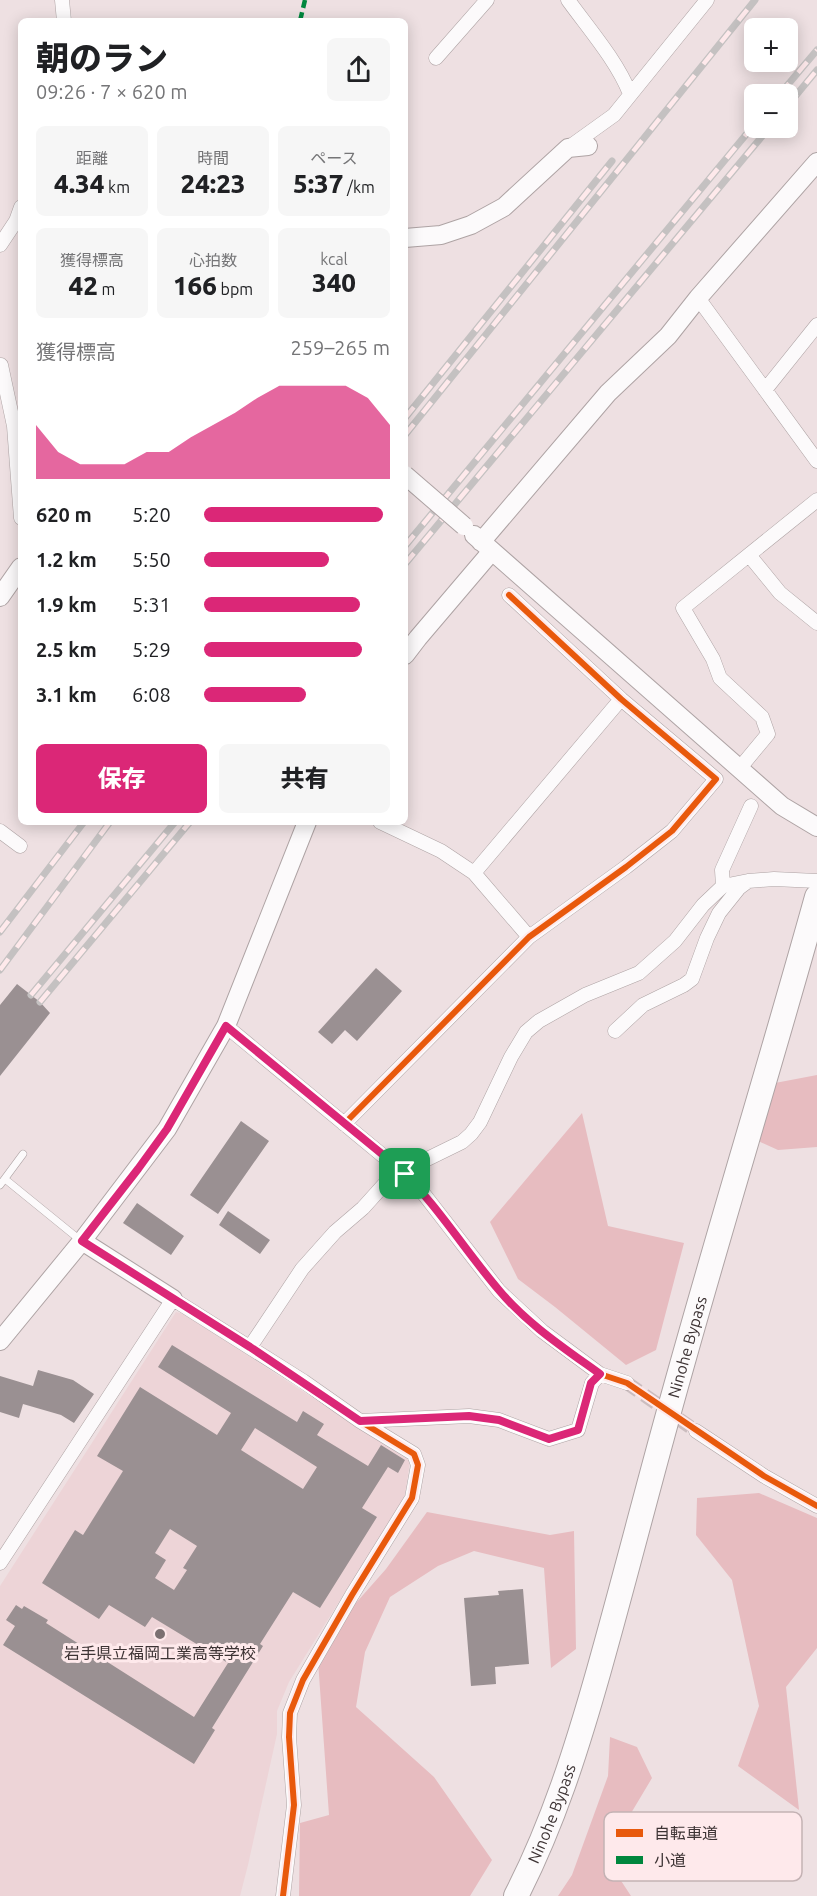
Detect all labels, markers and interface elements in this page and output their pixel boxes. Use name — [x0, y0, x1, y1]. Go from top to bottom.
map controls — [744, 18, 798, 138]
button: + — [744, 18, 798, 72]
button: share — [327, 38, 390, 101]
text: 朝のラン — [36, 39, 168, 76]
text: 09:26 · 7 × 620 m — [36, 80, 188, 103]
button: − — [744, 84, 798, 138]
text: 距離 — [76, 149, 108, 167]
text: 時間 — [197, 149, 229, 167]
text: ペース — [310, 149, 358, 167]
text: 4.34 — [54, 169, 104, 198]
text: 24:23 — [180, 169, 246, 198]
text: 5:37 — [293, 169, 343, 198]
text: km — [104, 178, 130, 196]
text: /km — [343, 178, 375, 196]
text: kcal — [320, 250, 348, 268]
text: 獲得標高 — [60, 251, 124, 269]
text: 心拍数 — [189, 251, 237, 269]
text: 340 — [312, 268, 356, 297]
text: 42 — [69, 271, 98, 300]
text: 166 — [173, 271, 217, 300]
text: m — [98, 280, 115, 298]
text: bpm — [217, 280, 253, 298]
text: 259–265 m — [291, 336, 390, 359]
text: 獲得標高 — [36, 340, 116, 363]
text: 620 m — [36, 503, 92, 526]
text: 5:20 — [132, 503, 171, 526]
text: 1.2 km — [36, 548, 97, 571]
text: 5:50 — [132, 548, 171, 571]
text: 1.9 km — [36, 593, 97, 616]
text: 5:31 — [132, 593, 171, 616]
text: 2.5 km — [36, 638, 97, 661]
text: 5:29 — [132, 638, 171, 661]
text: 3.1 km — [36, 683, 97, 706]
text: 6:08 — [132, 683, 171, 706]
button: 保存 — [36, 744, 207, 813]
button: 共有 — [219, 744, 390, 813]
pin — [379, 1148, 430, 1199]
icon: arrive — [388, 1157, 421, 1190]
street label: Ninohe Bypass — [664, 1294, 710, 1400]
marker: 岩手県立福岡工業高等学校 — [153, 1627, 167, 1641]
place label: 岩手県立福岡工業高等学校 — [64, 1644, 256, 1662]
street label: Ninohe Bypass — [524, 1762, 579, 1866]
legend — [604, 1812, 802, 1881]
text: 自転車道 — [654, 1824, 718, 1842]
text: 小道 — [654, 1851, 686, 1869]

